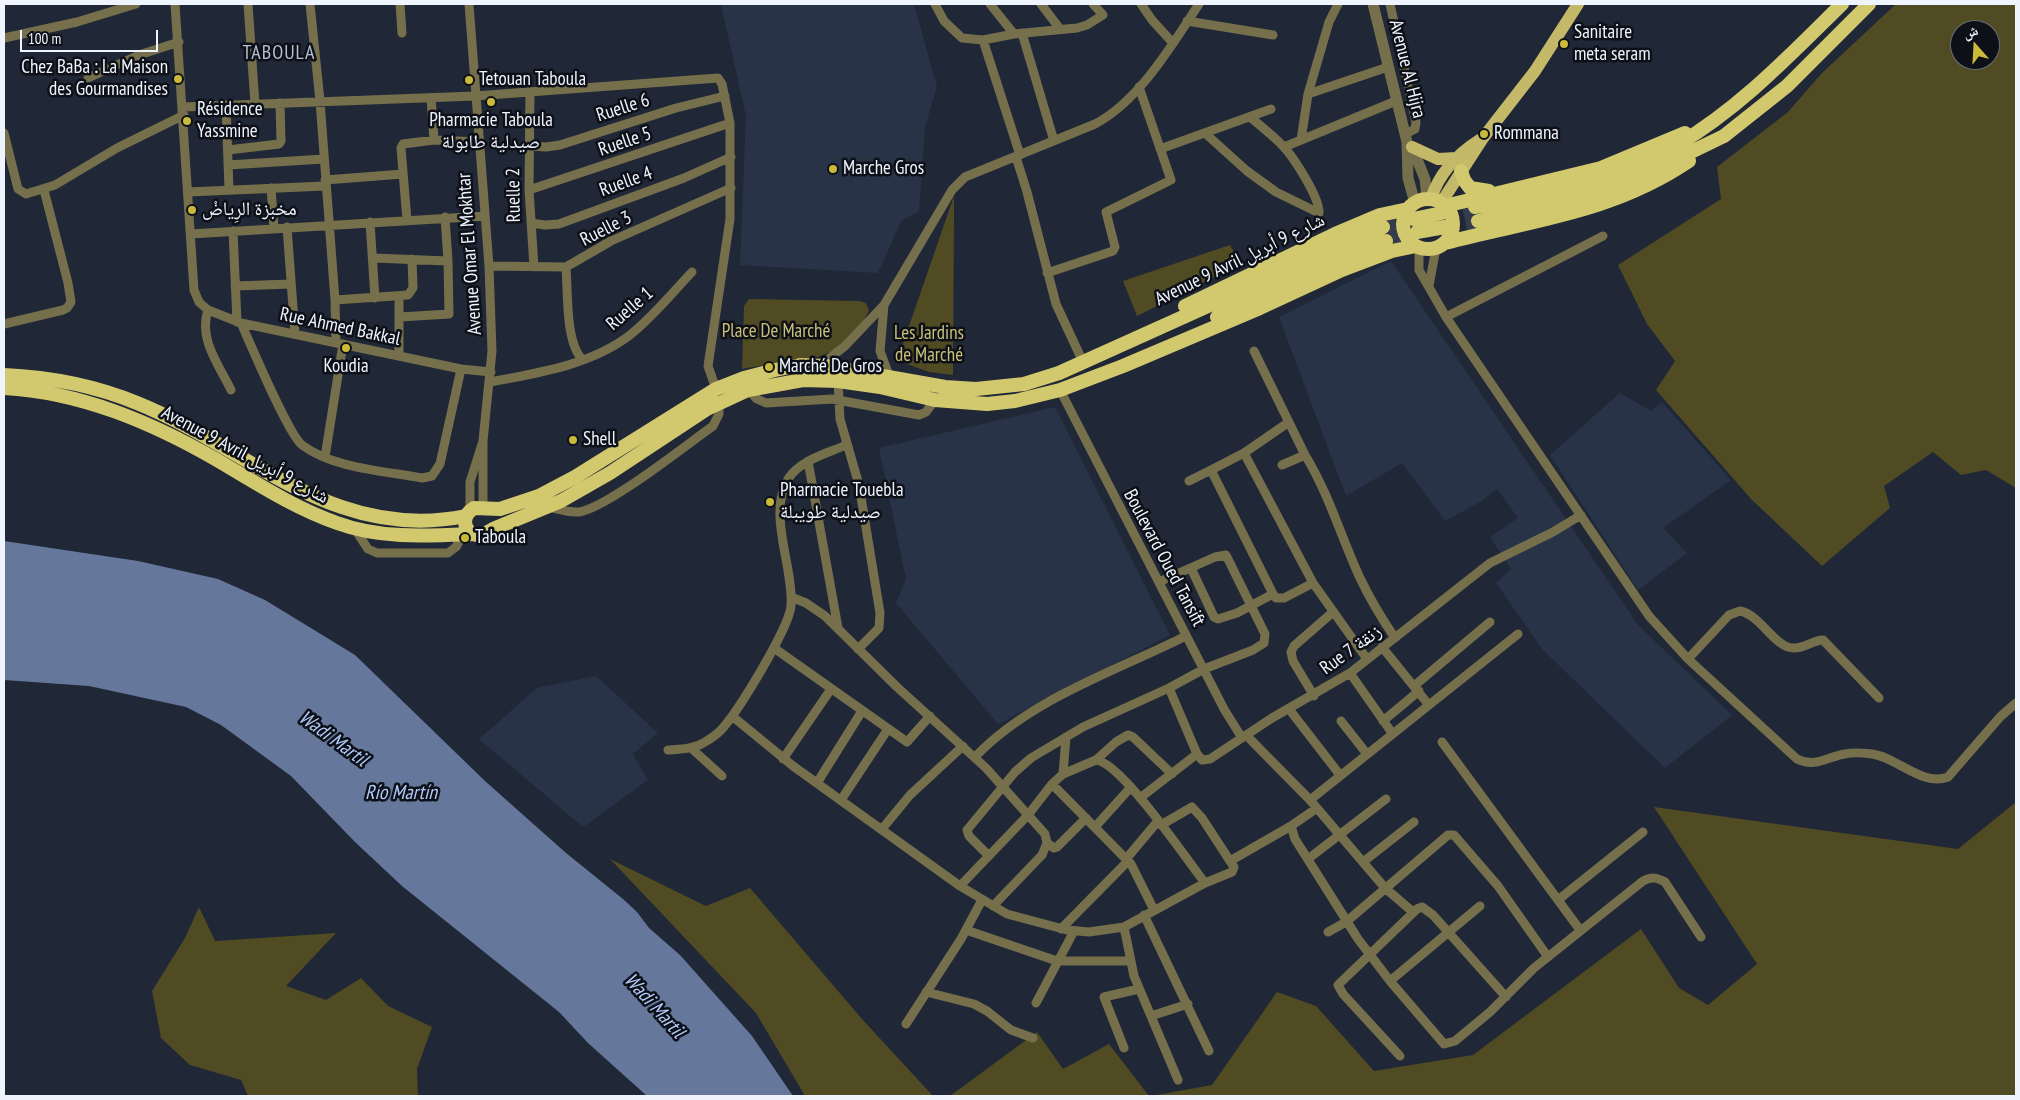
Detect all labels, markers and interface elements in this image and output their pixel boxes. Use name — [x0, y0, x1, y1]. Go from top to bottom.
street label: Avenue Al Hijra — [1384, 17, 1430, 121]
scale bar — [22, 20, 160, 52]
north arrow — [1950, 20, 2000, 70]
text: ش — [1960, 21, 1980, 43]
place label: Sanitaire meta seram — [1574, 22, 1651, 66]
text: 100 m — [28, 29, 61, 48]
marker: Sanitaire meta seram — [1558, 38, 1570, 50]
district label: TABOULA — [242, 41, 316, 65]
place label: Chez BaBa : La Maison des Gourmandises — [21, 57, 168, 101]
place label: Tetouan Taboula — [479, 69, 586, 91]
marker: Chez BaBa : La Maison des Gourmandises — [172, 73, 184, 85]
marker: Tetouan Taboula — [463, 74, 475, 86]
street label: Ruelle 6 — [594, 89, 652, 127]
marker: Pharmacie Taboula صيدلية طابولة — [485, 96, 497, 108]
place label: Résidence Yassmine — [197, 99, 262, 143]
place label: Pharmacie Taboula صيدلية طابولة — [429, 110, 553, 154]
marker: Résidence Yassmine — [181, 115, 193, 127]
street label: Ruelle 5 — [596, 122, 654, 162]
place label: Rommana — [1494, 123, 1559, 145]
marker: Rommana — [1478, 128, 1490, 140]
place label: Marche Gros — [843, 158, 924, 180]
street label: Ruelle 4 — [596, 162, 656, 202]
marker: Marche Gros — [827, 163, 839, 175]
street label: Ruelle 2 — [502, 168, 526, 222]
street label: Avenue Omar El Mokhtar — [453, 172, 487, 336]
place label: مخبزة الرِياضْ — [202, 199, 297, 221]
marker: مخبزة الرِياضْ — [186, 204, 198, 216]
street label: Ruelle 3 — [577, 206, 635, 252]
street label: Avenue 9 Avril شارع 9 أبريل — [1151, 209, 1329, 311]
street label: Ruelle 1 — [602, 283, 658, 335]
street label: Rue Ahmed Bakkal — [278, 303, 402, 351]
park label: Place De Marché — [722, 321, 830, 343]
park label: Les Jardins de Marché — [894, 323, 964, 367]
marker: Koudia — [340, 342, 352, 354]
place label: Koudia — [323, 356, 369, 378]
place label: Marché De Gros — [779, 356, 882, 378]
marker: Marché De Gros — [763, 361, 775, 373]
street label: Avenue 9 Avril شارع 9 أبريل — [157, 401, 333, 509]
place label: Shell — [583, 429, 616, 451]
marker: Shell — [567, 434, 579, 446]
place label: Pharmacie Touebla صيدلية طويبلة — [780, 480, 904, 524]
street label: Boulevard Oued Tansift — [1118, 486, 1210, 630]
marker: Pharmacie Touebla صيدلية طويبلة — [764, 496, 776, 508]
place label: Taboula — [475, 527, 526, 549]
marker: Taboula — [459, 532, 471, 544]
street label: Rue 7 زنقة — [1316, 620, 1386, 680]
water label: Wadi Martil — [294, 706, 372, 772]
water label: Río Martín — [365, 781, 437, 805]
water label: Wadi Martil — [619, 969, 689, 1043]

